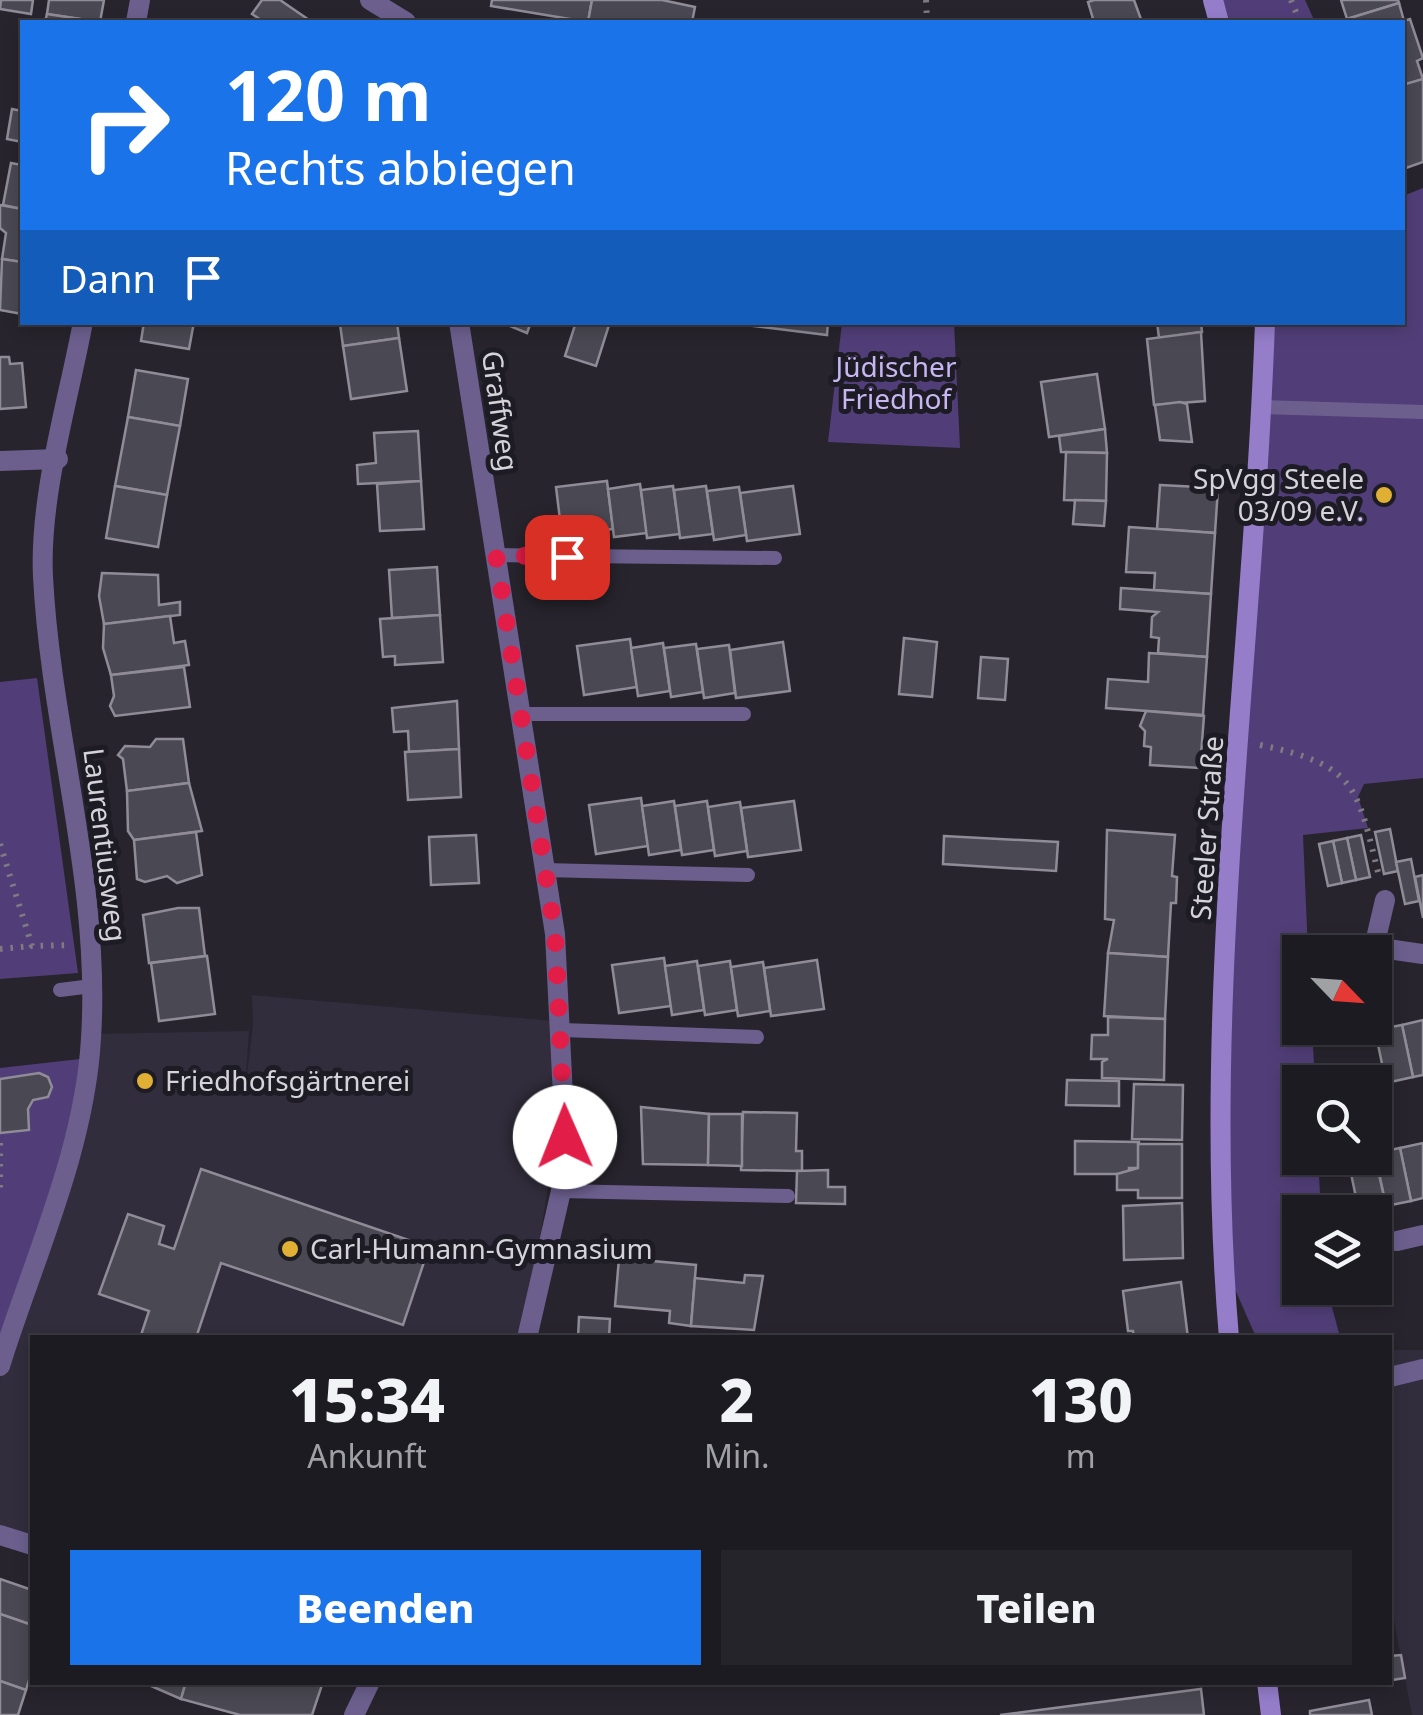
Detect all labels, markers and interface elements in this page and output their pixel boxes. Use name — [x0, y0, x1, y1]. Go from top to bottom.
text: 120 m — [225, 46, 432, 142]
icon: right — [60, 60, 190, 190]
text: Rechts abbiegen — [225, 137, 576, 198]
icon: arrive — [176, 250, 231, 305]
text: Dann — [60, 252, 156, 304]
park label: Jüdischer Friedhof — [833, 347, 957, 417]
street label: Graffweg — [474, 348, 528, 474]
place label: SpVgg Steele 03/09 e.V. — [1193, 459, 1364, 529]
marker: SpVgg Steele 03/09 e.V. — [1373, 484, 1395, 506]
pin — [525, 515, 610, 600]
icon: arrive — [540, 530, 595, 585]
street label: Steeler Straße — [1181, 735, 1231, 921]
street label: Laurentiusweg — [75, 746, 137, 944]
north arrow — [1282, 935, 1392, 1045]
map controls — [1282, 935, 1392, 1305]
place label: Friedhofsgärtnerei — [165, 1061, 410, 1099]
button: search — [1282, 1065, 1392, 1175]
marker: Friedhofsgärtnerei — [134, 1070, 156, 1092]
position arrow — [513, 1085, 617, 1189]
button: layers — [1282, 1195, 1392, 1305]
place label: Carl-Humann-Gymnasium — [310, 1229, 653, 1267]
marker: Carl-Humann-Gymnasium — [279, 1238, 301, 1260]
text: 15:34 — [289, 1358, 445, 1440]
text: 2 — [720, 1358, 754, 1440]
text: 130 — [1029, 1358, 1133, 1440]
text: Ankunft — [307, 1434, 427, 1477]
text: Min. — [704, 1434, 770, 1477]
text: m — [1066, 1434, 1096, 1477]
button: Beenden — [70, 1550, 701, 1665]
button: Teilen — [721, 1550, 1352, 1665]

